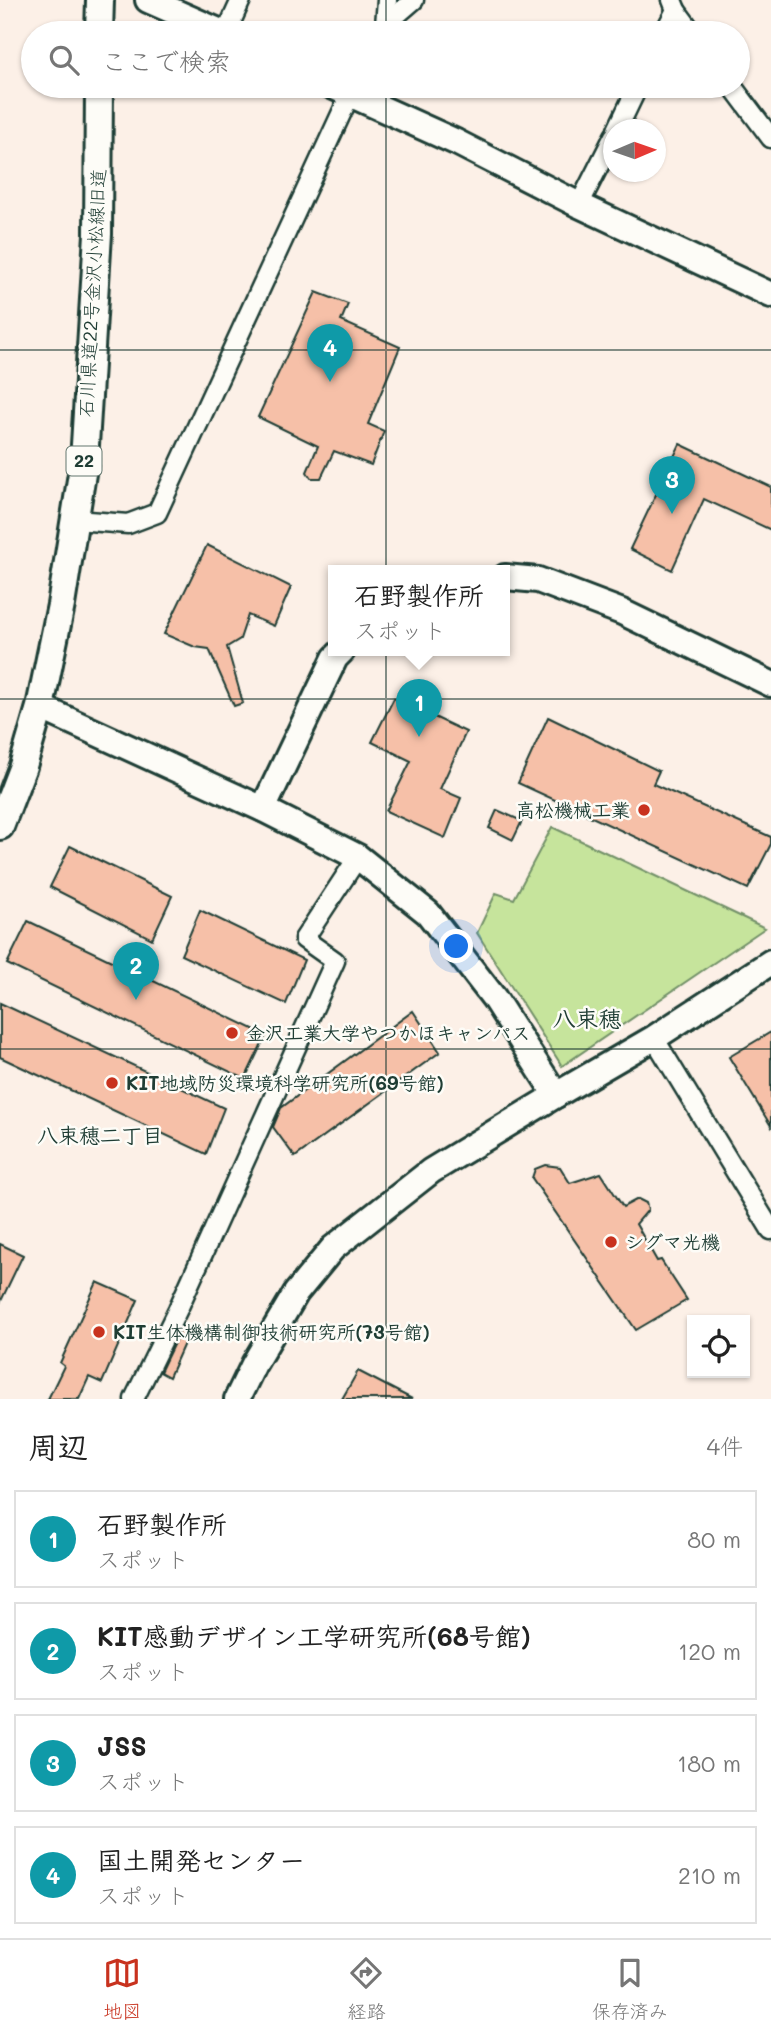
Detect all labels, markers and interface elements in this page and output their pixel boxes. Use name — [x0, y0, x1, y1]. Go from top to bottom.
search box — [21, 21, 750, 98]
icon: search — [45, 41, 83, 79]
text: ここで検索 — [101, 44, 231, 78]
north arrow — [603, 119, 666, 182]
street label: 石川県道22号金沢小松線旧道 — [72, 168, 111, 418]
pin: 4 — [307, 324, 353, 382]
road number: 22 — [66, 447, 102, 476]
pin: 3 — [649, 456, 695, 514]
popup — [328, 565, 510, 656]
text: 石野製作所 — [354, 578, 484, 612]
text: スポット — [354, 615, 446, 645]
pin: 1 — [396, 679, 442, 737]
place label: 高松機械工業 — [516, 797, 630, 822]
marker: 高松機械工業 — [636, 802, 652, 818]
your location — [439, 929, 473, 963]
pin: 2 — [113, 942, 159, 1000]
district label: 八束穂 — [553, 1003, 622, 1033]
place label: 金沢工業大学やつかほキャンパス — [246, 1020, 530, 1045]
marker: 金沢工業大学やつかほキャンパス — [224, 1025, 240, 1041]
place label: KIT地域防災環境科学研究所(69号館) — [126, 1070, 444, 1095]
marker: KIT地域防災環境科学研究所(69号館) — [104, 1075, 120, 1091]
district label: 八束穂二丁目 — [37, 1121, 163, 1148]
place label: シグマ光機 — [625, 1229, 720, 1254]
marker: シグマ光機 — [603, 1234, 619, 1250]
map controls — [687, 1315, 750, 1378]
button: locate — [687, 1315, 750, 1378]
place label: KIT生体機構制御技術研究所(73号館) — [113, 1319, 430, 1344]
marker: KIT生体機構制御技術研究所(73号館) — [91, 1324, 107, 1340]
text: 周辺 — [28, 1426, 88, 1466]
text: 4件 — [706, 1431, 743, 1461]
text: 石野製作所 — [97, 1507, 227, 1541]
text: 1 — [48, 1524, 58, 1554]
text: 80 m — [687, 1524, 741, 1554]
text: スポット — [97, 1544, 189, 1574]
text: KIT感動デザイン工学研究所(68号館) — [97, 1619, 531, 1653]
text: 2 — [47, 1636, 59, 1666]
text: 120 m — [678, 1636, 741, 1666]
text: スポット — [97, 1656, 189, 1686]
text: JSS — [97, 1729, 147, 1763]
text: 3 — [46, 1748, 60, 1778]
text: 180 m — [677, 1748, 741, 1778]
text: スポット — [97, 1766, 189, 1796]
text: 国土開発センター — [97, 1843, 305, 1877]
text: 4 — [46, 1860, 60, 1890]
text: 210 m — [678, 1860, 741, 1890]
text: スポット — [97, 1880, 189, 1910]
tab: 地図 — [103, 1954, 141, 2023]
tab: 経路 — [347, 1954, 386, 2023]
tab: 保存済み — [592, 1954, 668, 2023]

